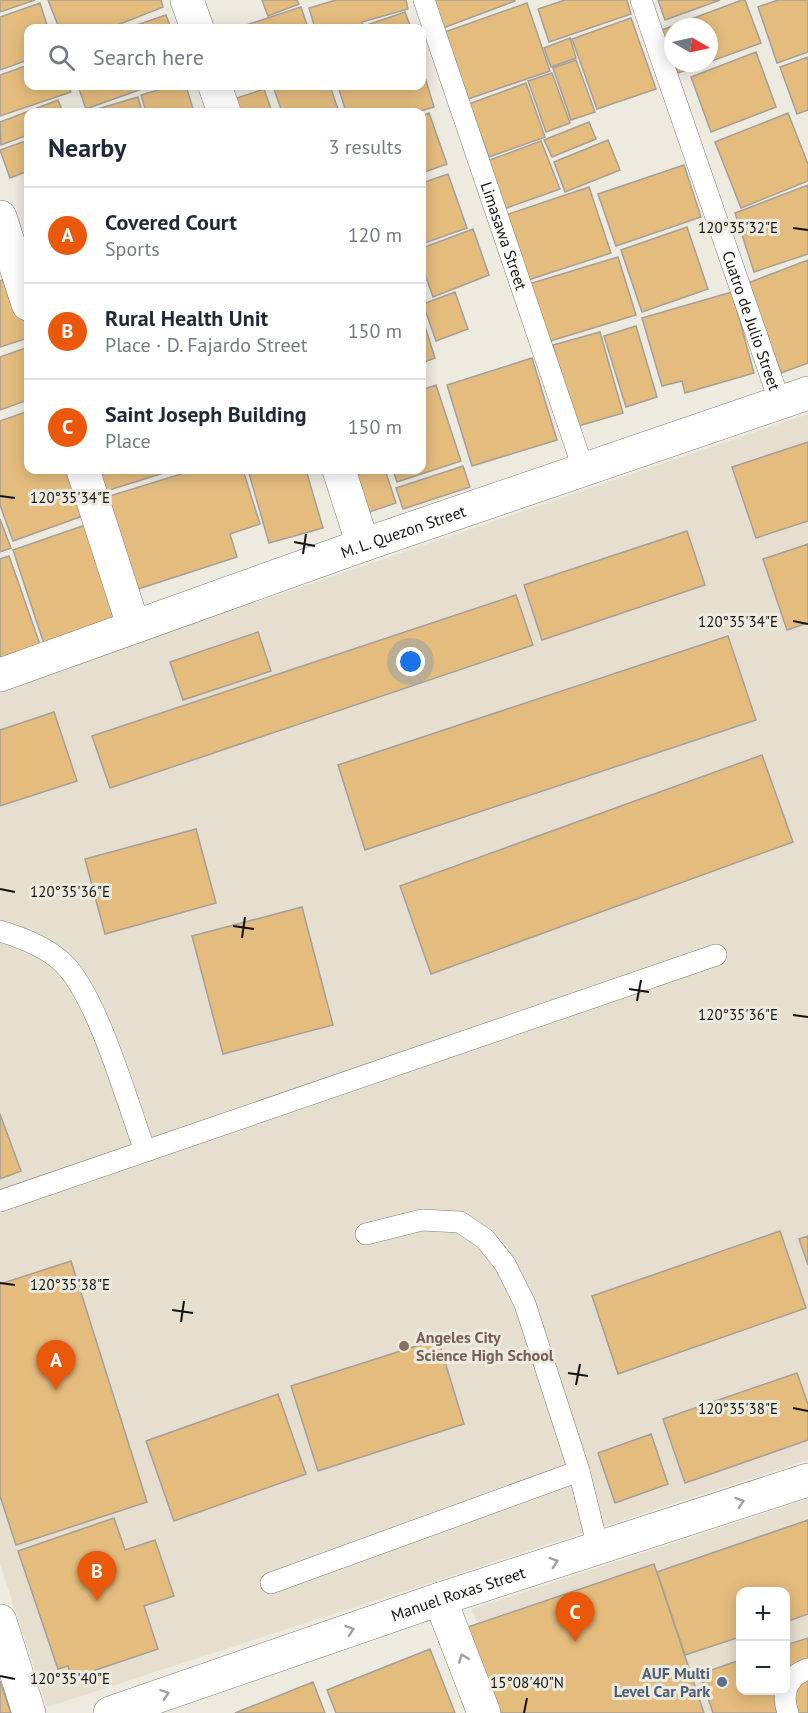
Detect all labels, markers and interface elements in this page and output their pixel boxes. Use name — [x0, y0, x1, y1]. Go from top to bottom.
north arrow — [664, 18, 718, 72]
search box — [24, 24, 426, 90]
icon: search — [45, 41, 78, 74]
text: Search here — [93, 43, 204, 71]
text: Nearby — [48, 131, 126, 164]
text: 3 results — [329, 134, 402, 160]
street label: Limasawa Street — [476, 179, 532, 293]
text: Covered Court — [105, 208, 237, 236]
text: 120°35'32"E — [698, 218, 778, 237]
text: A — [61, 222, 74, 248]
text: 120 m — [348, 222, 402, 248]
text: Sports — [105, 236, 160, 262]
street label: Cuatro de Julio Street — [718, 248, 785, 393]
text: Rural Health Unit — [105, 304, 268, 332]
text: B — [62, 318, 73, 344]
text: 150 m — [348, 318, 402, 344]
text: Place · D. Fajardo Street — [105, 332, 307, 358]
text: Saint Joseph Building — [105, 400, 307, 428]
text: C — [62, 414, 73, 440]
text: 150 m — [348, 414, 402, 440]
text: Place — [105, 428, 151, 454]
text: 120°35'34"E — [30, 488, 110, 507]
street label: M. L. Quezon Street — [338, 500, 469, 562]
text: 120°35'34"E — [698, 612, 778, 631]
your location — [396, 647, 425, 676]
text: 120°35'36"E — [30, 882, 110, 901]
text: 120°35'36"E — [698, 1005, 778, 1024]
text: 120°35'38"E — [30, 1275, 110, 1294]
place label: Angeles City Science High School — [416, 1327, 554, 1365]
marker: Angeles City Science High School — [397, 1339, 411, 1353]
pin: A — [36, 1340, 76, 1390]
text: 120°35'38"E — [698, 1399, 778, 1418]
one-way arrow — [734, 1496, 745, 1509]
pin: B — [78, 1552, 116, 1601]
one-way arrow — [548, 1557, 559, 1569]
street label: Manuel Roxas Street — [388, 1562, 528, 1625]
map controls — [736, 1587, 790, 1695]
button: + — [736, 1587, 790, 1641]
pin: C — [556, 1592, 594, 1642]
one-way arrow — [344, 1625, 354, 1638]
button: − — [736, 1641, 790, 1695]
one-way arrow — [457, 1654, 470, 1664]
place label: AUF Multi Level Car Park — [614, 1663, 710, 1701]
text: 120°35'40"E — [30, 1669, 110, 1688]
text: 15°08'40"N — [490, 1673, 564, 1692]
marker: AUF Multi Level Car Park — [715, 1675, 729, 1689]
one-way arrow — [159, 1688, 170, 1701]

